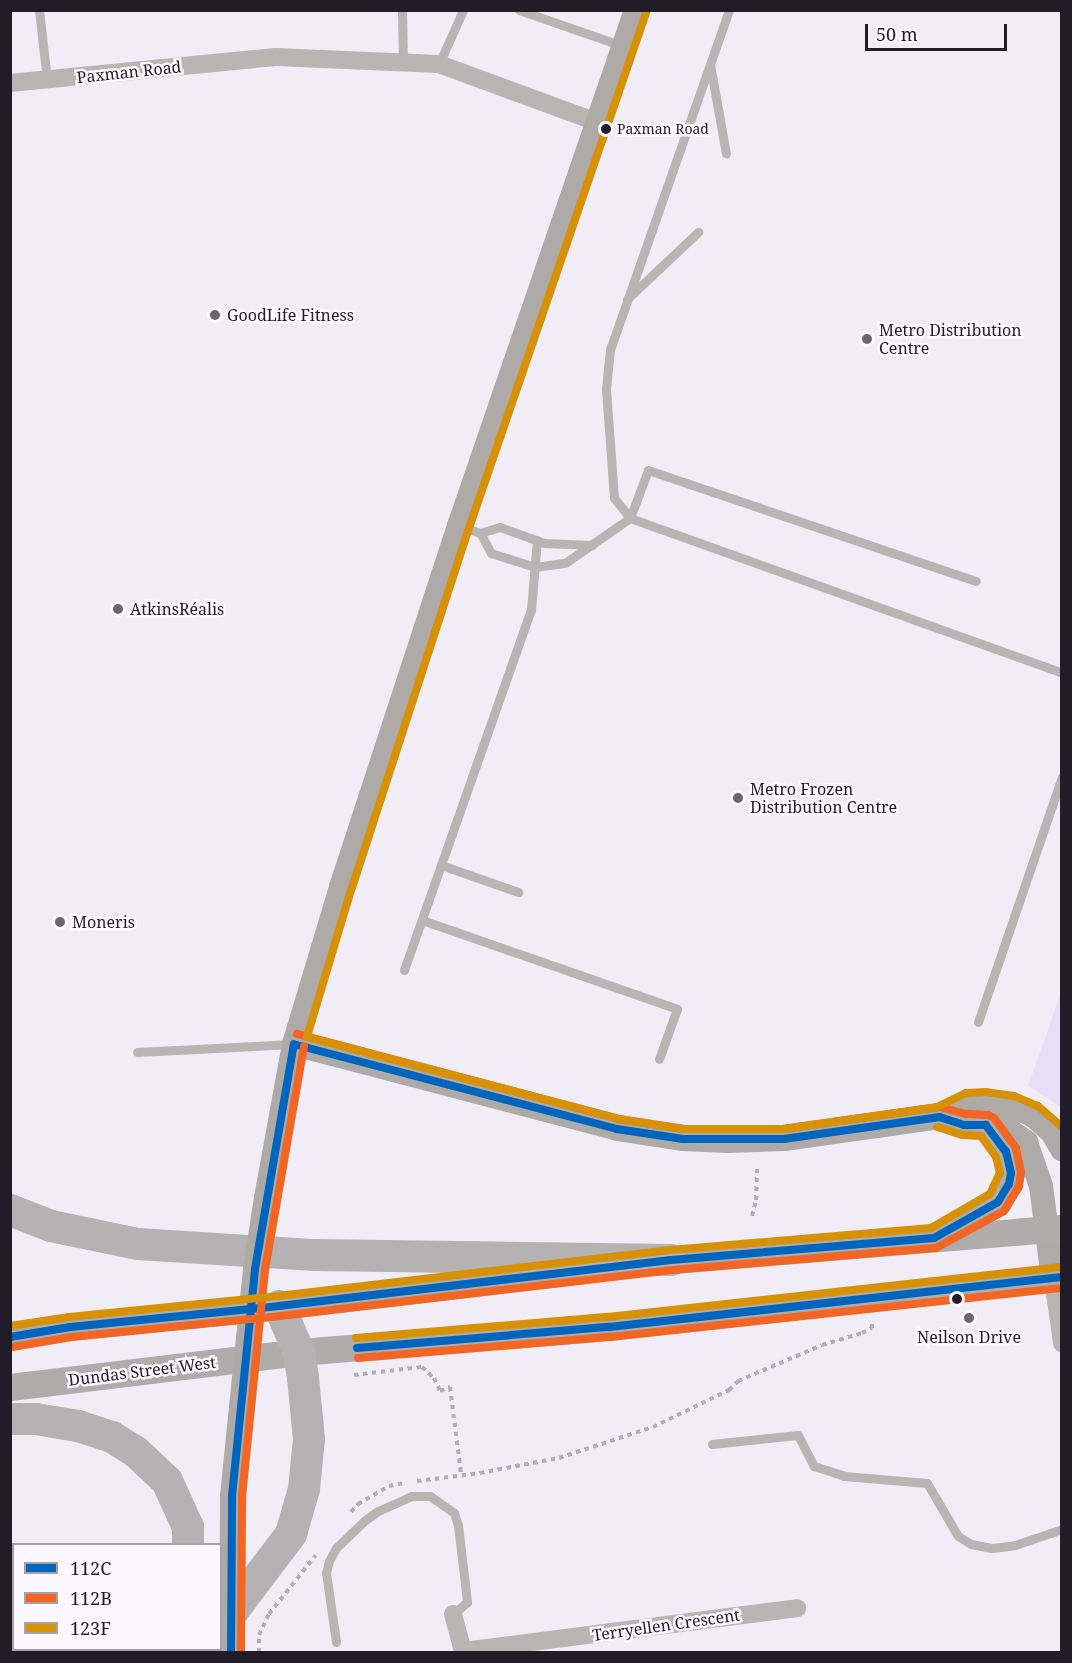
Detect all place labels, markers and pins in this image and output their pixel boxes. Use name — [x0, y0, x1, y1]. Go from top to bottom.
place label: Paxman Road — [617, 121, 709, 137]
marker: Paxman Road — [600, 123, 612, 135]
place label: GoodLife Fitness — [227, 305, 354, 325]
marker: GoodLife Fitness — [208, 308, 222, 322]
place label: Metro Distribution Centre — [879, 320, 1022, 358]
marker: Metro Distribution Centre — [860, 332, 874, 346]
place label: AtkinsRéalis — [130, 599, 224, 619]
marker: AtkinsRéalis — [111, 602, 125, 616]
place label: Metro Frozen Distribution Centre — [750, 779, 897, 817]
marker: Metro Frozen Distribution Centre — [731, 791, 745, 805]
place label: Moneris — [72, 912, 135, 932]
marker: Moneris — [53, 915, 67, 929]
unlabelled marker — [951, 1293, 963, 1305]
marker: Neilson Drive — [962, 1311, 976, 1325]
place label: Neilson Drive — [917, 1327, 1021, 1347]

